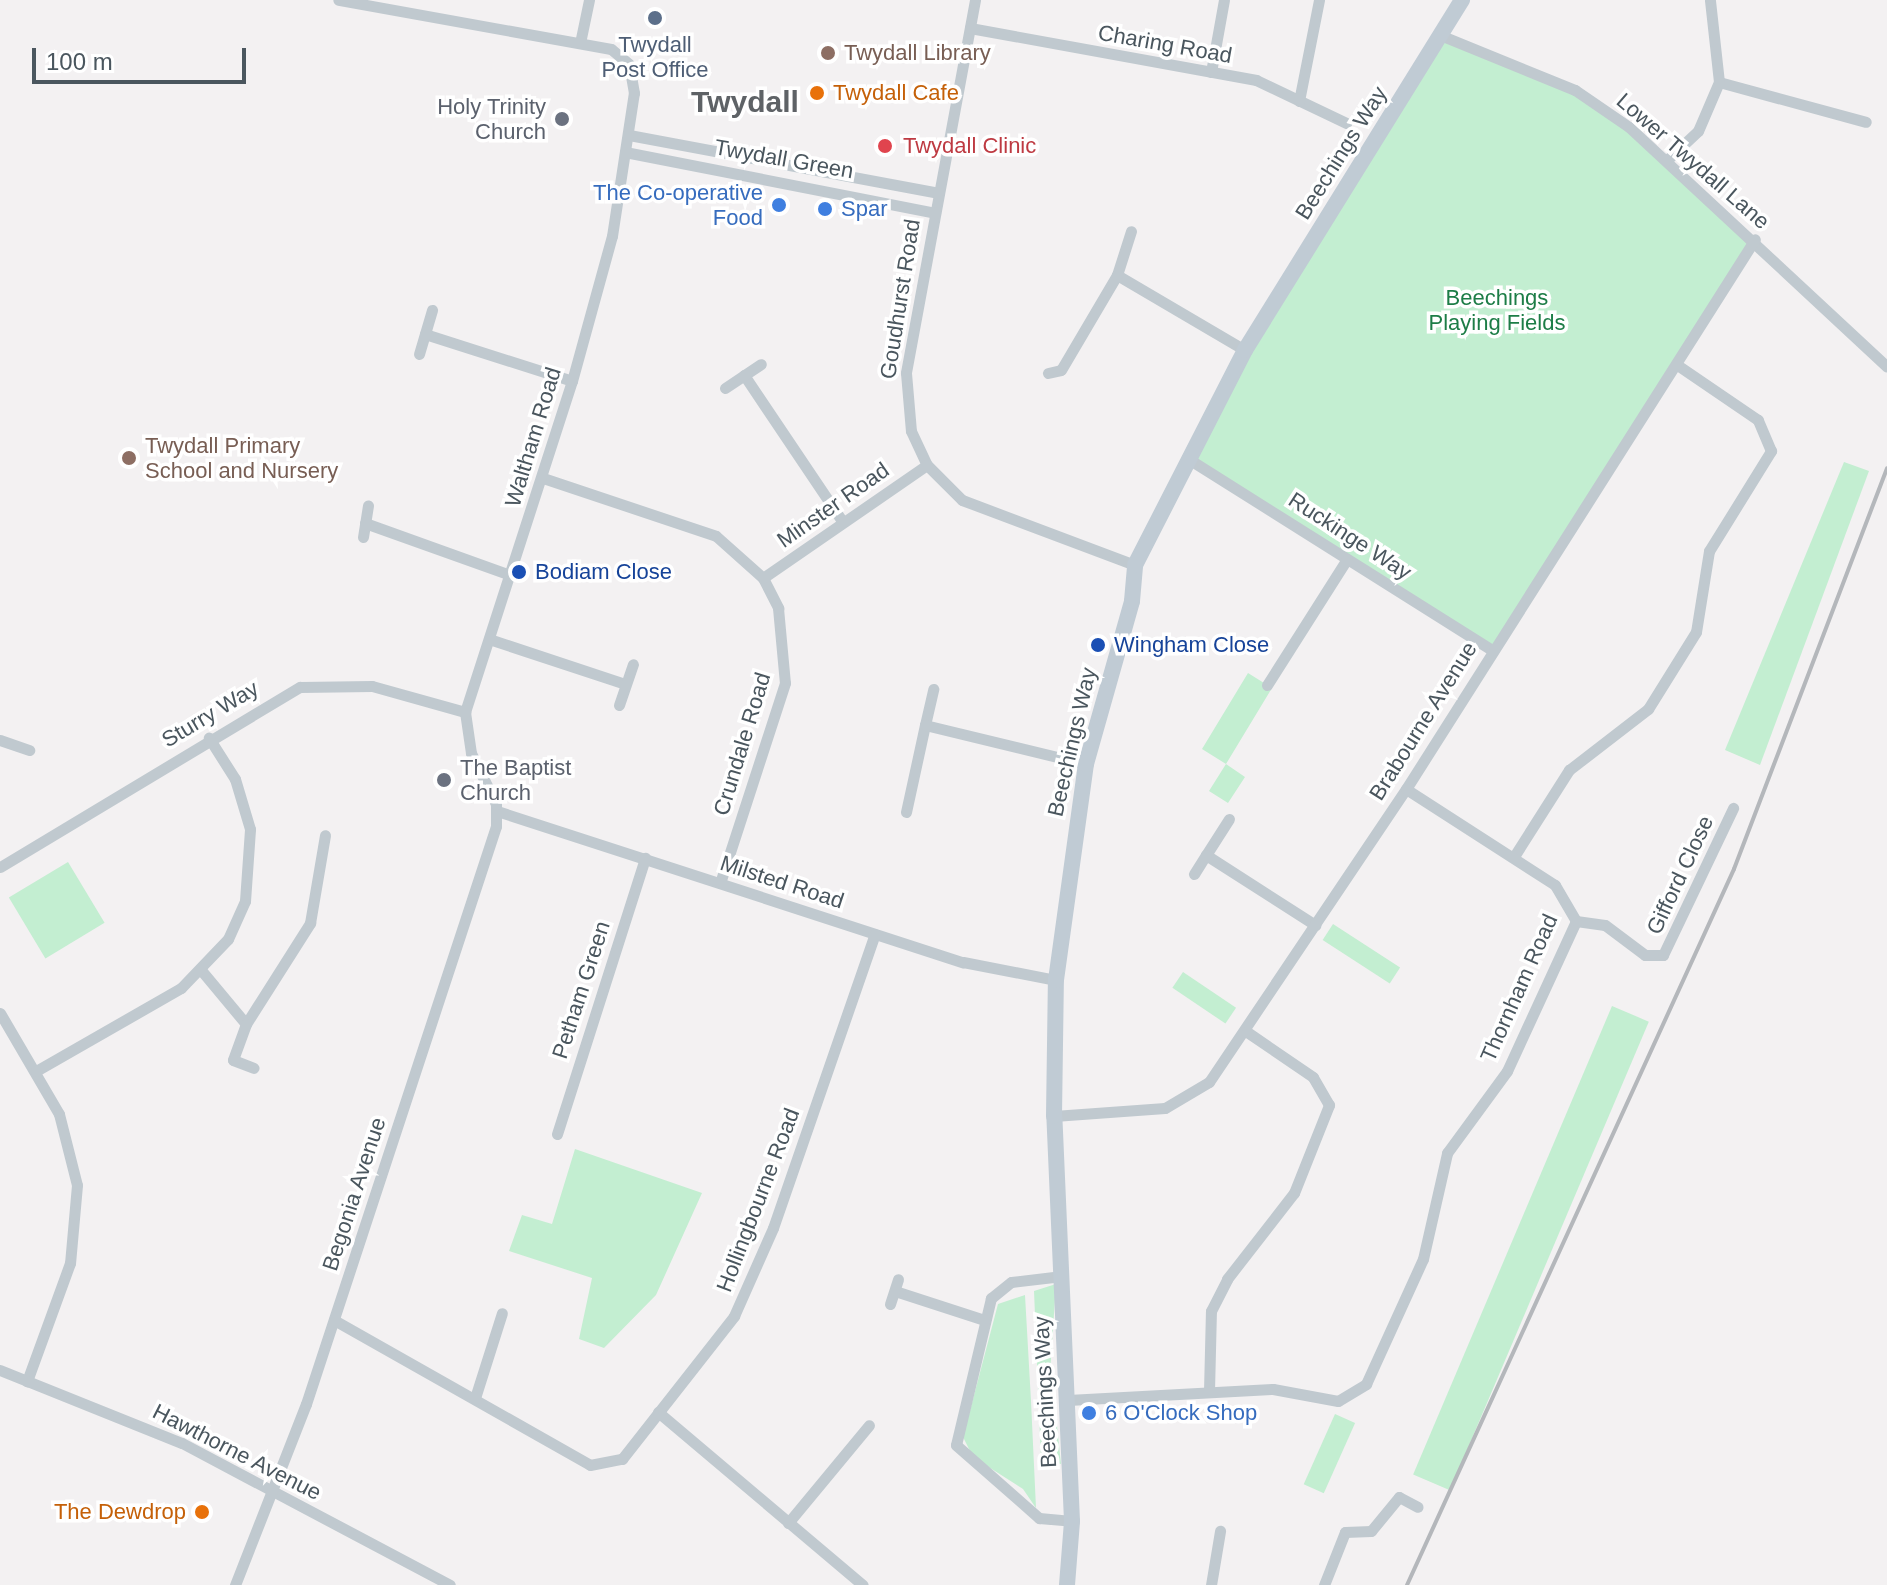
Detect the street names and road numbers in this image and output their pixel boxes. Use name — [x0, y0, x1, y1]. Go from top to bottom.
street label: Charing Road — [1096, 19, 1234, 69]
street label: Beechings Way — [1290, 82, 1392, 224]
street label: Lower Twydall Lane — [1611, 87, 1775, 235]
street label: Twydall Green — [712, 134, 856, 184]
street label: Goudhurst Road — [874, 217, 926, 381]
street label: Waltham Road — [499, 364, 567, 510]
street label: Minster Road — [772, 457, 894, 553]
street label: Ruckinge Way — [1284, 487, 1416, 585]
street label: Brabourne Avenue — [1363, 636, 1483, 806]
street label: Beechings Way — [1042, 665, 1102, 819]
street label: Crundale Road — [708, 669, 776, 819]
street label: Sturry Way — [157, 675, 263, 753]
street label: Gifford Close — [1641, 811, 1719, 939]
street label: Milsted Road — [717, 850, 847, 914]
street label: Thornham Road — [1475, 910, 1563, 1066]
street label: Petham Green — [546, 918, 616, 1062]
street label: Hollingbourne Road — [711, 1104, 805, 1296]
street label: Begonia Avenue — [317, 1113, 391, 1275]
street label: Beechings Way — [1028, 1315, 1062, 1469]
street label: Hawthorne Avenue — [148, 1398, 326, 1506]

